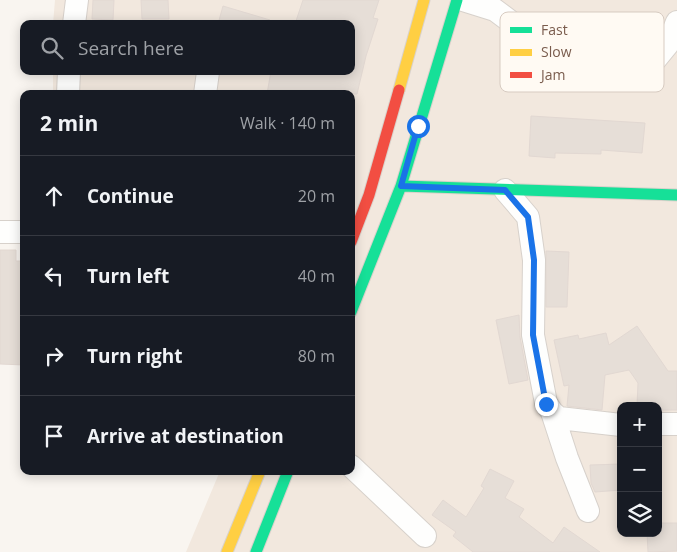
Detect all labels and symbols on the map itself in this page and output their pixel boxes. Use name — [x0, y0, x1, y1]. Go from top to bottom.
legend — [500, 12, 664, 92]
text: Fast — [541, 20, 568, 39]
text: Slow — [541, 42, 572, 61]
text: Jam — [539, 65, 566, 84]
route start — [407, 115, 430, 138]
route end — [535, 393, 558, 416]

